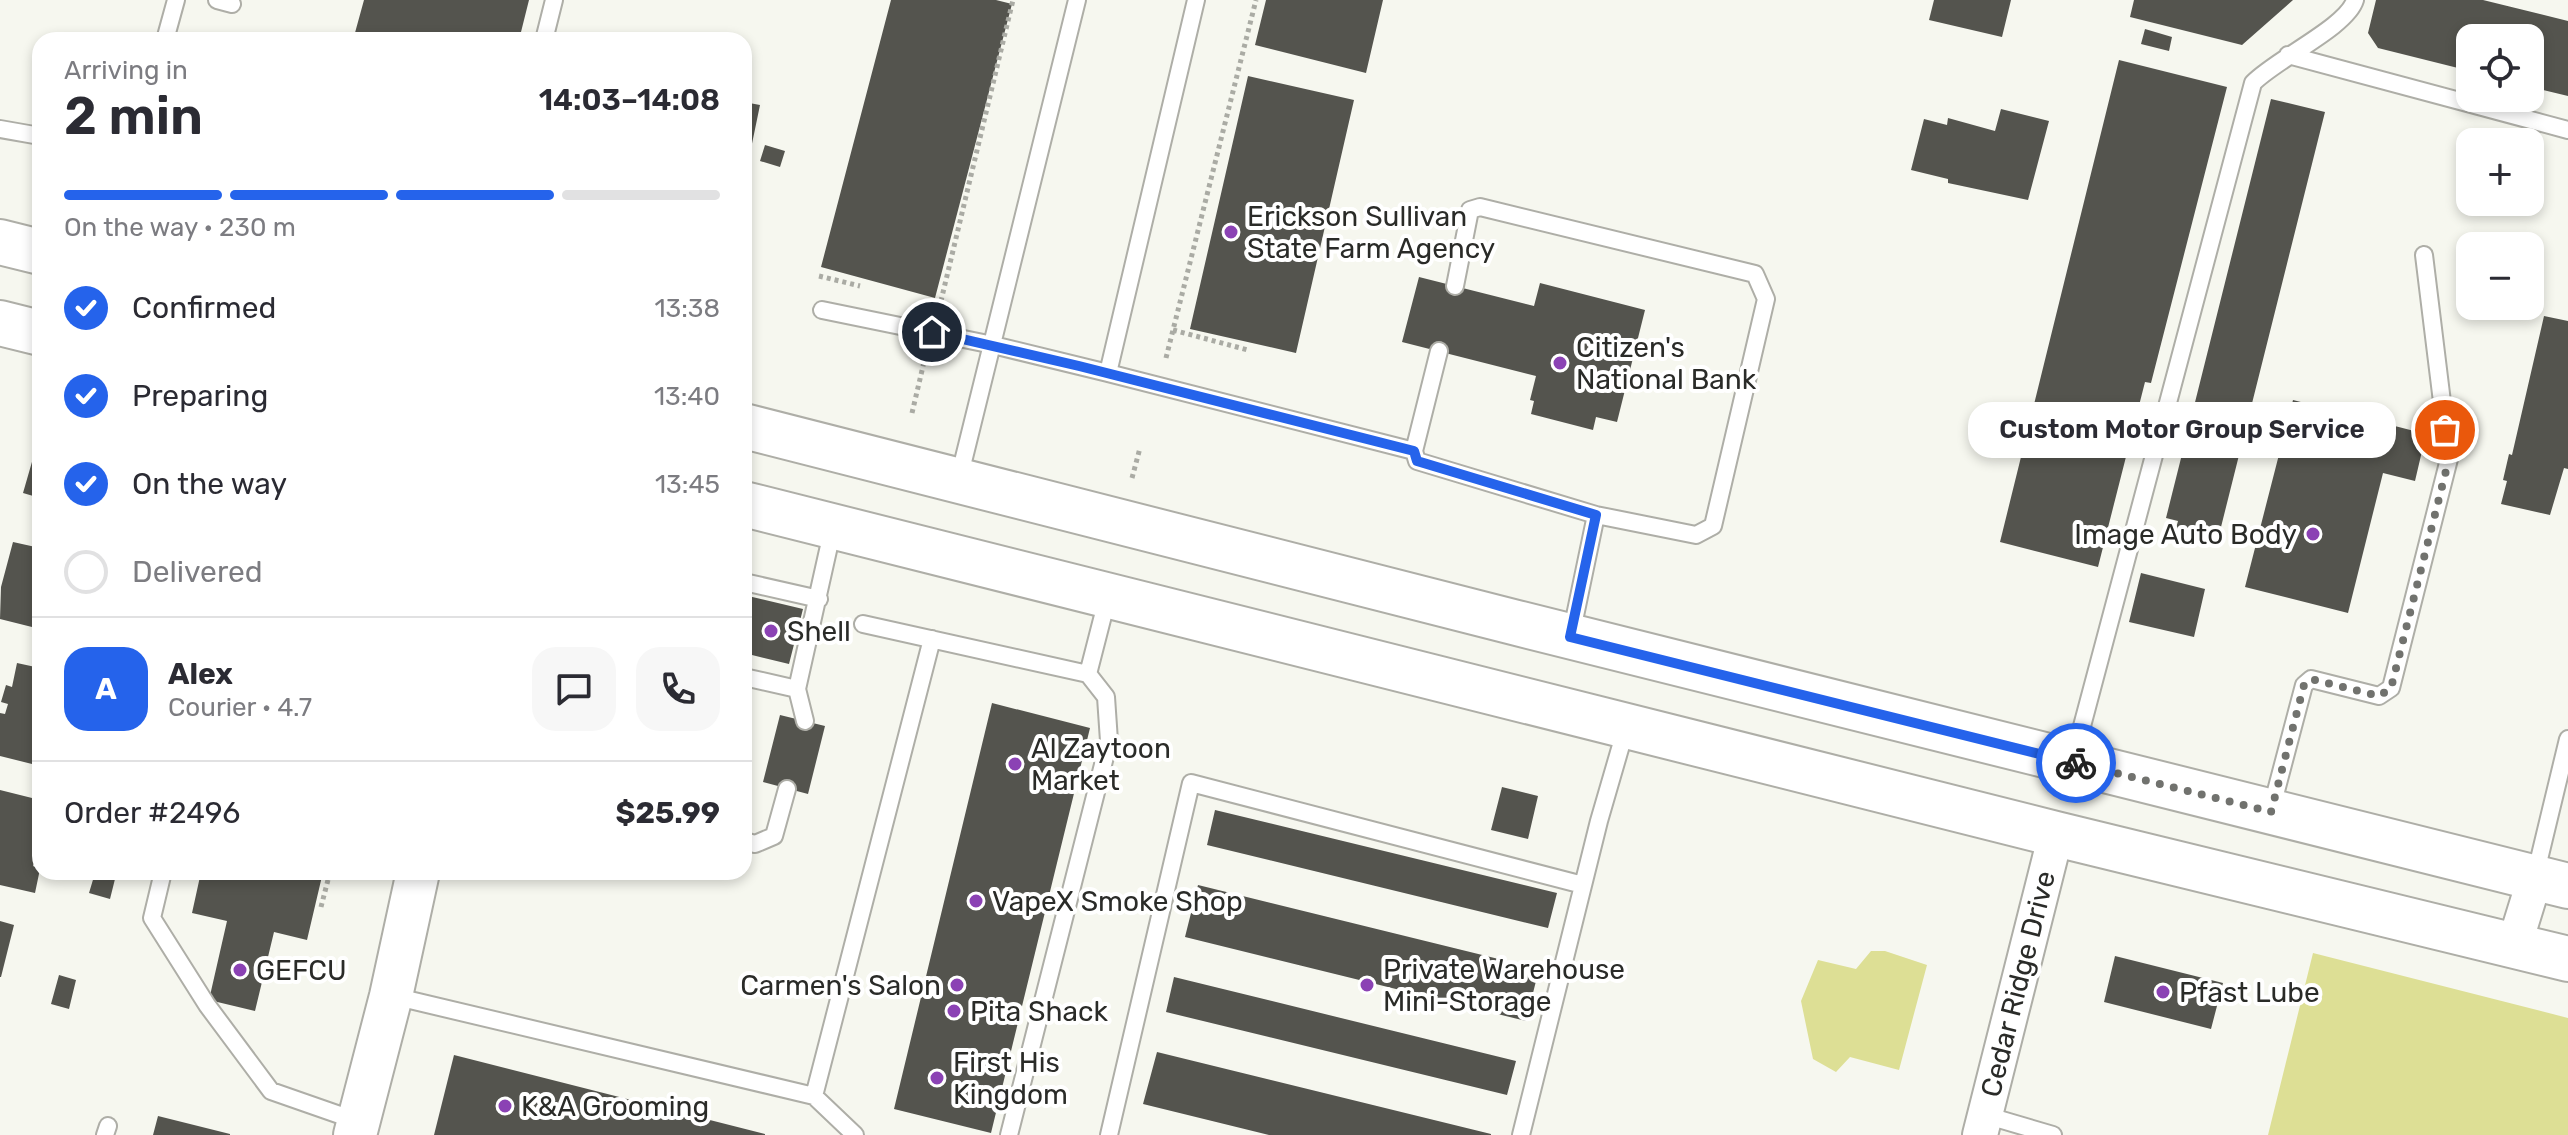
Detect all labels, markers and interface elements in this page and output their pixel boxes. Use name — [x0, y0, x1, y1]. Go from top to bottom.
map controls — [2456, 24, 2544, 320]
button: locate — [2456, 24, 2544, 112]
text: Arriving in — [64, 55, 188, 86]
text: 14:03–14:08 — [539, 82, 720, 118]
text: 2 min — [64, 85, 203, 147]
button: + — [2456, 128, 2544, 216]
place label: Erickson Sullivan State Farm Agency — [1247, 200, 1495, 265]
text: On the way · 230 m — [64, 212, 296, 243]
marker: Erickson Sullivan State Farm Agency — [1222, 223, 1240, 241]
button: − — [2456, 232, 2544, 320]
icon: check — [64, 286, 108, 330]
text: Confirmed — [132, 290, 276, 326]
text: 13:38 — [654, 293, 720, 324]
pin — [898, 298, 966, 366]
icon: home — [910, 310, 954, 354]
place label: Citizen's National Bank — [1576, 331, 1757, 396]
marker: Citizen's National Bank — [1551, 354, 1569, 372]
icon: check — [64, 374, 108, 418]
text: Preparing — [132, 378, 268, 414]
text: 13:40 — [654, 381, 720, 412]
pin — [2411, 396, 2479, 464]
callout: Custom Motor Group Service — [1969, 402, 2397, 458]
icon: bag — [2423, 408, 2467, 452]
text: Custom Motor Group Service — [1999, 414, 2365, 445]
icon: check — [64, 462, 108, 506]
text: On the way — [132, 466, 287, 502]
text: 13:45 — [655, 469, 720, 500]
place label: Image Auto Body — [2074, 518, 2297, 551]
marker: Image Auto Body — [2304, 525, 2322, 543]
text: Delivered — [132, 554, 263, 590]
place label: Shell — [787, 615, 851, 648]
marker: Shell — [762, 622, 780, 640]
button: chat — [532, 647, 616, 731]
button: phone — [636, 647, 720, 731]
text: Alex — [168, 656, 233, 692]
text: A — [95, 671, 117, 707]
text: Courier · 4.7 — [168, 692, 312, 723]
courier — [2036, 723, 2116, 803]
place label: Al Zaytoon Market — [1031, 732, 1171, 797]
icon: bike — [2054, 741, 2098, 785]
marker: Al Zaytoon Market — [1006, 755, 1024, 773]
text: Order #2496 — [64, 795, 240, 831]
text: $25.99 — [615, 795, 720, 831]
street label: Cedar Ridge Drive — [1974, 868, 2062, 1100]
place label: VapeX Smoke Shop — [992, 885, 1243, 918]
marker: VapeX Smoke Shop — [967, 892, 985, 910]
place label: Private Warehouse Mini-Storage — [1383, 953, 1625, 1018]
place label: GEFCU — [256, 954, 347, 987]
marker: GEFCU — [231, 961, 249, 979]
place label: Carmen's Salon — [740, 969, 941, 1002]
marker: Carmen's Salon — [948, 976, 966, 994]
marker: Private Warehouse Mini-Storage — [1358, 976, 1376, 994]
place label: Pfast Lube — [2179, 976, 2320, 1009]
marker: Pfast Lube — [2154, 983, 2172, 1001]
place label: Pita Shack — [970, 995, 1108, 1028]
marker: Pita Shack — [945, 1002, 963, 1020]
place label: First His Kingdom — [953, 1046, 1068, 1111]
marker: First His Kingdom — [928, 1069, 946, 1087]
place label: K&A Grooming — [521, 1090, 709, 1123]
marker: K&A Grooming — [496, 1097, 514, 1115]

